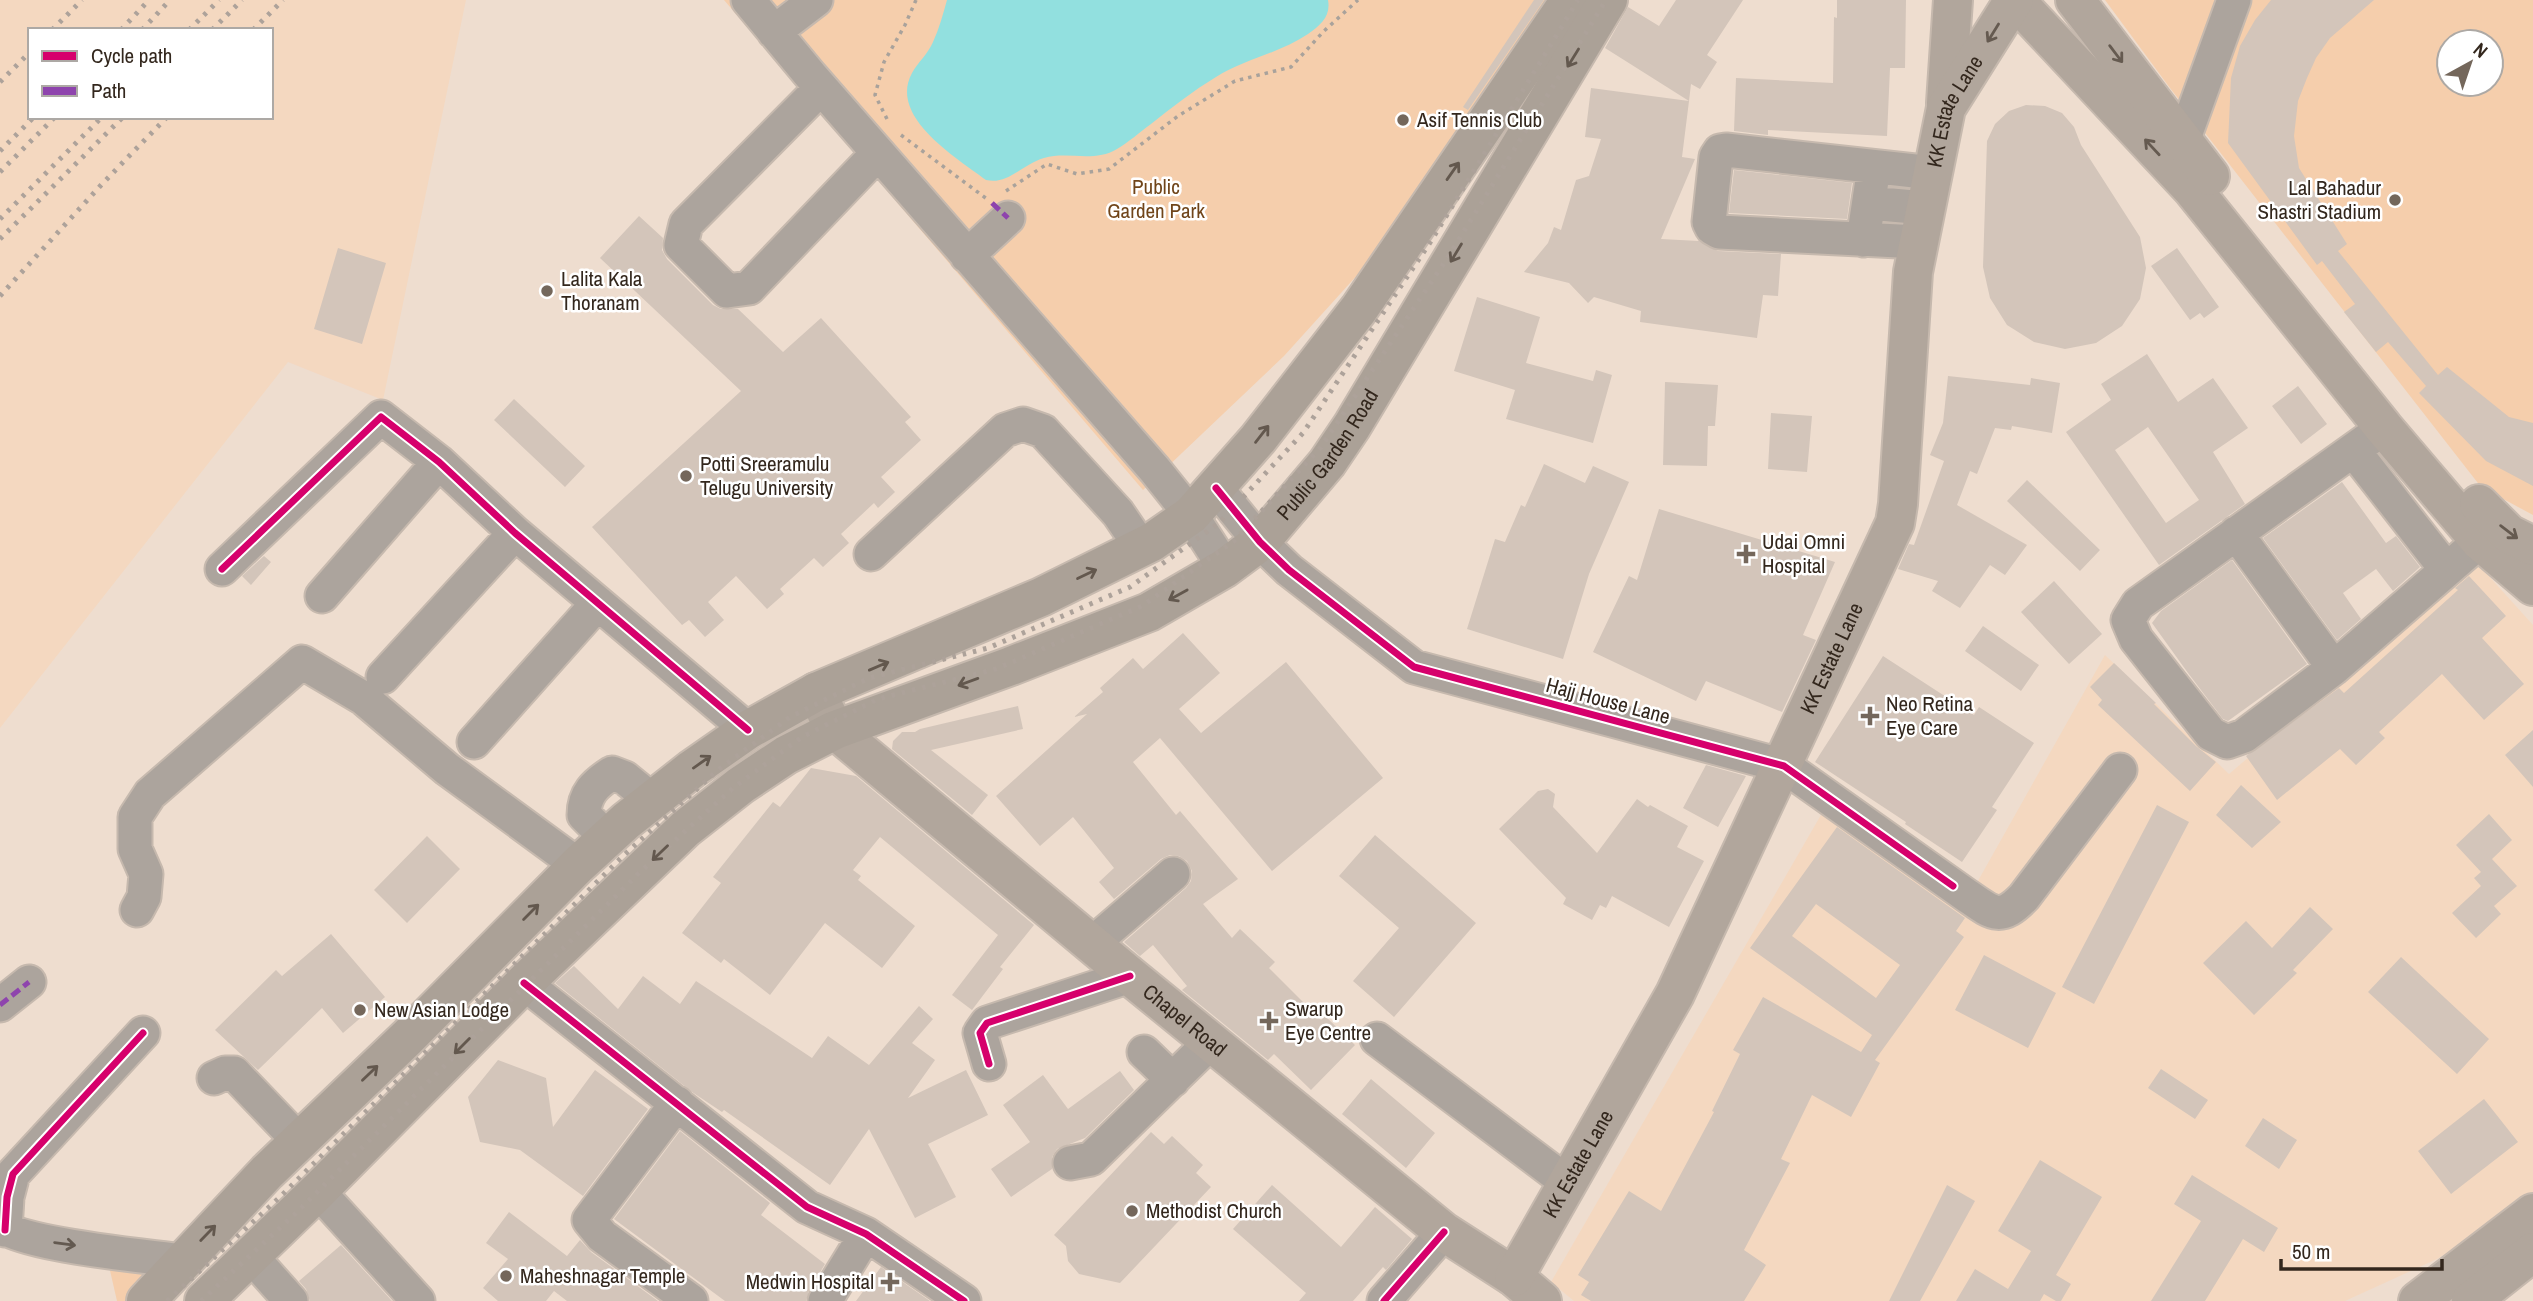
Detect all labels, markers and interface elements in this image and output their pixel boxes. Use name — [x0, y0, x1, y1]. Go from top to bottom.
one-way arrow — [1986, 23, 2000, 43]
legend — [28, 28, 273, 119]
north arrow — [2435, 28, 2505, 98]
text: N — [2468, 36, 2494, 64]
text: Cycle path — [91, 41, 172, 70]
one-way arrow — [2109, 45, 2124, 63]
one-way arrow — [1565, 48, 1579, 68]
street label: KK Estate Lane — [1919, 50, 1990, 170]
text: Path — [91, 76, 126, 105]
place label: Asif Tennis Club — [1416, 105, 1542, 134]
marker: Asif Tennis Club — [1395, 112, 1411, 128]
one-way arrow — [2144, 138, 2160, 156]
one-way arrow — [1446, 161, 1460, 181]
park label: Public Garden Park — [1107, 172, 1205, 225]
place label: Lal Bahadur Shastri Stadium — [2258, 173, 2381, 226]
marker: Lal Bahadur Shastri Stadium — [2387, 192, 2403, 208]
one-way arrow — [1449, 243, 1463, 263]
place label: Lalita Kala Thoranam — [561, 264, 643, 317]
marker: Lalita Kala Thoranam — [539, 283, 555, 299]
street label: Public Garden Road — [1270, 383, 1385, 526]
one-way arrow — [1254, 425, 1269, 443]
place label: Potti Sreeramulu Telugu University — [700, 449, 833, 502]
marker: Potti Sreeramulu Telugu University — [678, 468, 694, 484]
one-way arrow — [2500, 524, 2519, 539]
place label: Udai Omni Hospital — [1762, 527, 1845, 580]
marker: Udai Omni Hospital — [1736, 544, 1756, 564]
one-way arrow — [1076, 567, 1097, 581]
one-way arrow — [1168, 588, 1188, 602]
street label: KK Estate Lane — [1793, 598, 1870, 719]
one-way arrow — [868, 658, 889, 671]
street label: Hajj House Lane — [1543, 670, 1673, 731]
one-way arrow — [957, 676, 979, 689]
place label: Neo Retina Eye Care — [1886, 689, 1974, 742]
marker: Neo Retina Eye Care — [1860, 706, 1880, 726]
one-way arrow — [692, 755, 711, 769]
one-way arrow — [652, 845, 669, 862]
one-way arrow — [523, 904, 540, 921]
street label: Chapel Road — [1137, 977, 1233, 1063]
place label: Swarup Eye Centre — [1285, 994, 1371, 1047]
place label: New Asian Lodge — [374, 995, 509, 1024]
marker: New Asian Lodge — [352, 1002, 368, 1018]
marker: Swarup Eye Centre — [1259, 1011, 1279, 1031]
one-way arrow — [453, 1037, 470, 1054]
one-way arrow — [361, 1064, 378, 1081]
street label: KK Estate Lane — [1536, 1105, 1620, 1223]
place label: Methodist Church — [1146, 1196, 1282, 1225]
marker: Methodist Church — [1124, 1203, 1140, 1219]
one-way arrow — [200, 1225, 217, 1242]
scale bar — [2281, 1228, 2442, 1272]
text: 50 m — [2292, 1237, 2330, 1266]
one-way arrow — [53, 1238, 75, 1251]
place label: Maheshnagar Temple — [520, 1261, 685, 1290]
place label: Medwin Hospital — [746, 1267, 874, 1296]
marker: Maheshnagar Temple — [498, 1268, 514, 1284]
marker: Medwin Hospital — [880, 1272, 900, 1292]

